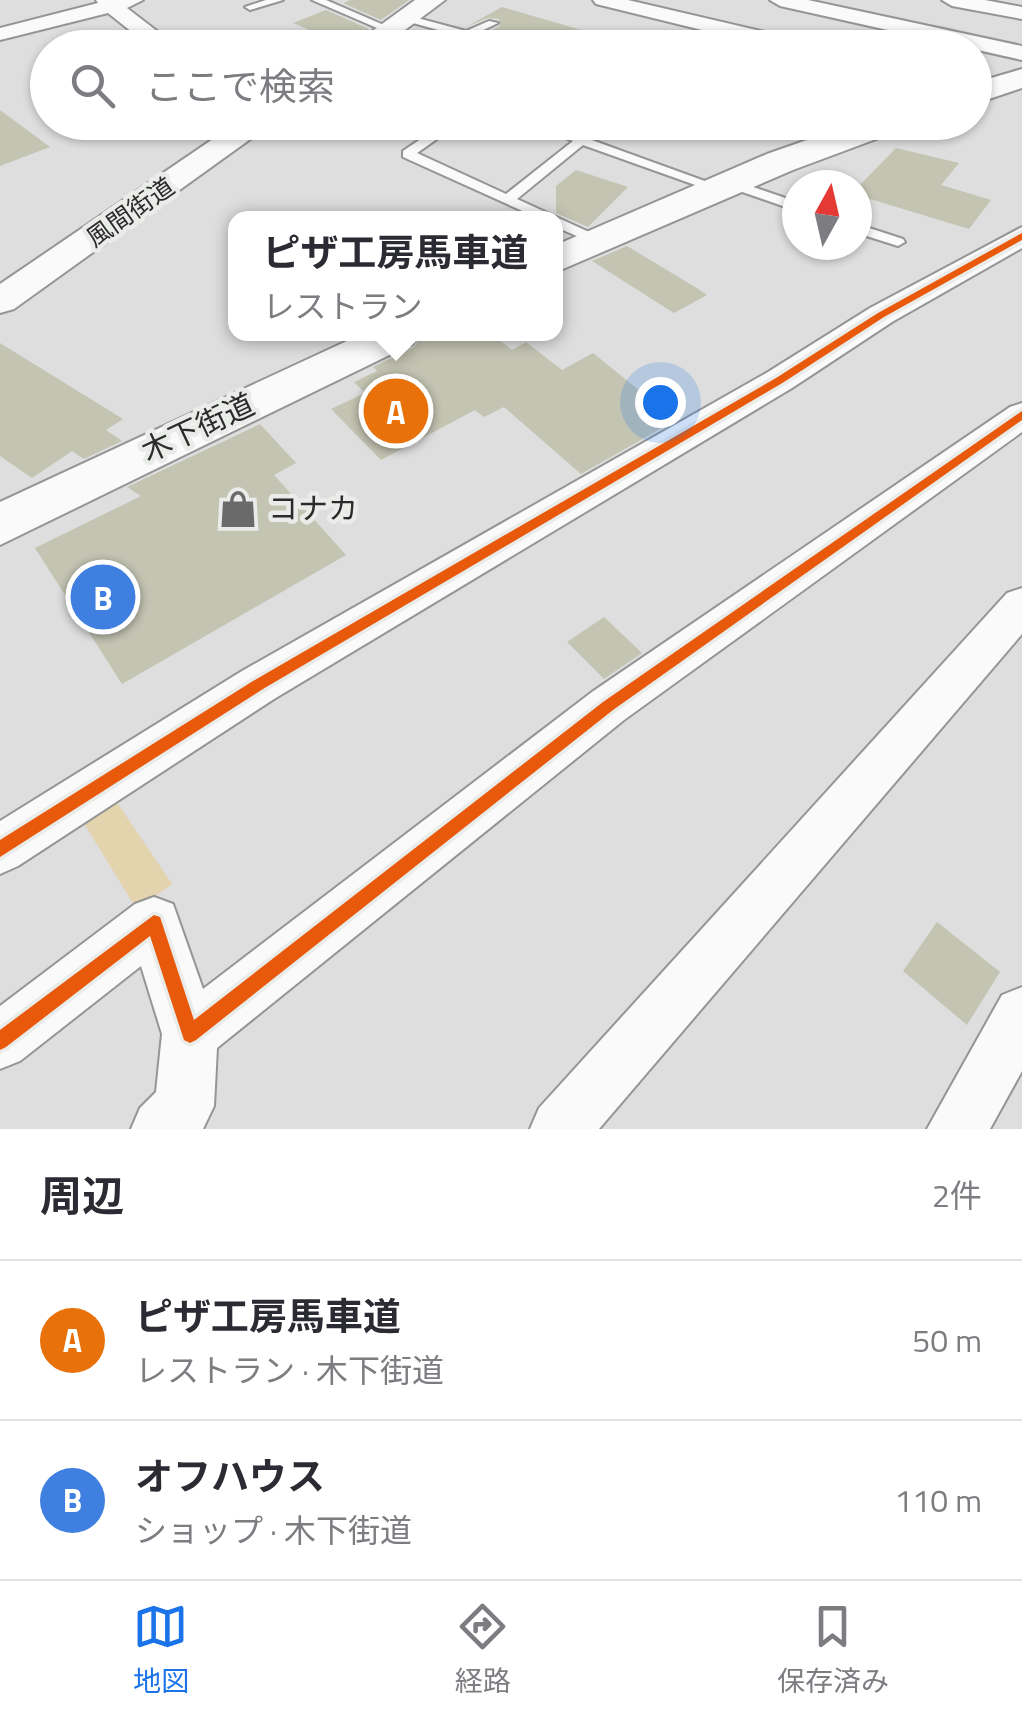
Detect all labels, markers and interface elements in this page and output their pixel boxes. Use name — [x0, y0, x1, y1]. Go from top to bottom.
search box — [30, 30, 992, 140]
text: ここで検索 — [145, 57, 335, 115]
icon: search — [65, 58, 120, 113]
street label: 風間街道 — [78, 168, 182, 256]
north arrow — [782, 170, 872, 260]
popup — [228, 211, 563, 341]
text: ピザ工房馬車道 — [262, 223, 529, 281]
text: レストラン — [262, 282, 423, 330]
pin: A — [364, 374, 428, 448]
your location — [635, 377, 686, 428]
street label: 木下街道 — [133, 381, 262, 473]
place label: コナカ — [268, 485, 358, 531]
shop icon: コナカ — [217, 488, 259, 530]
pin: B — [70, 560, 136, 634]
text: 周辺 — [40, 1163, 124, 1227]
text: 2件 — [932, 1171, 982, 1219]
text: ピザ工房馬車道 — [135, 1287, 401, 1345]
text: A — [63, 1316, 82, 1364]
text: 50 m — [912, 1316, 982, 1364]
text: レストラン · 木下街道 — [135, 1346, 444, 1394]
text: オフハウス — [135, 1447, 325, 1505]
text: B — [63, 1476, 82, 1524]
text: 110 m — [894, 1476, 982, 1524]
text: ショップ · 木下街道 — [135, 1506, 412, 1554]
tab: 地図 — [133, 1599, 189, 1702]
tab: 経路 — [455, 1599, 511, 1702]
tab: 保存済み — [777, 1599, 889, 1702]

